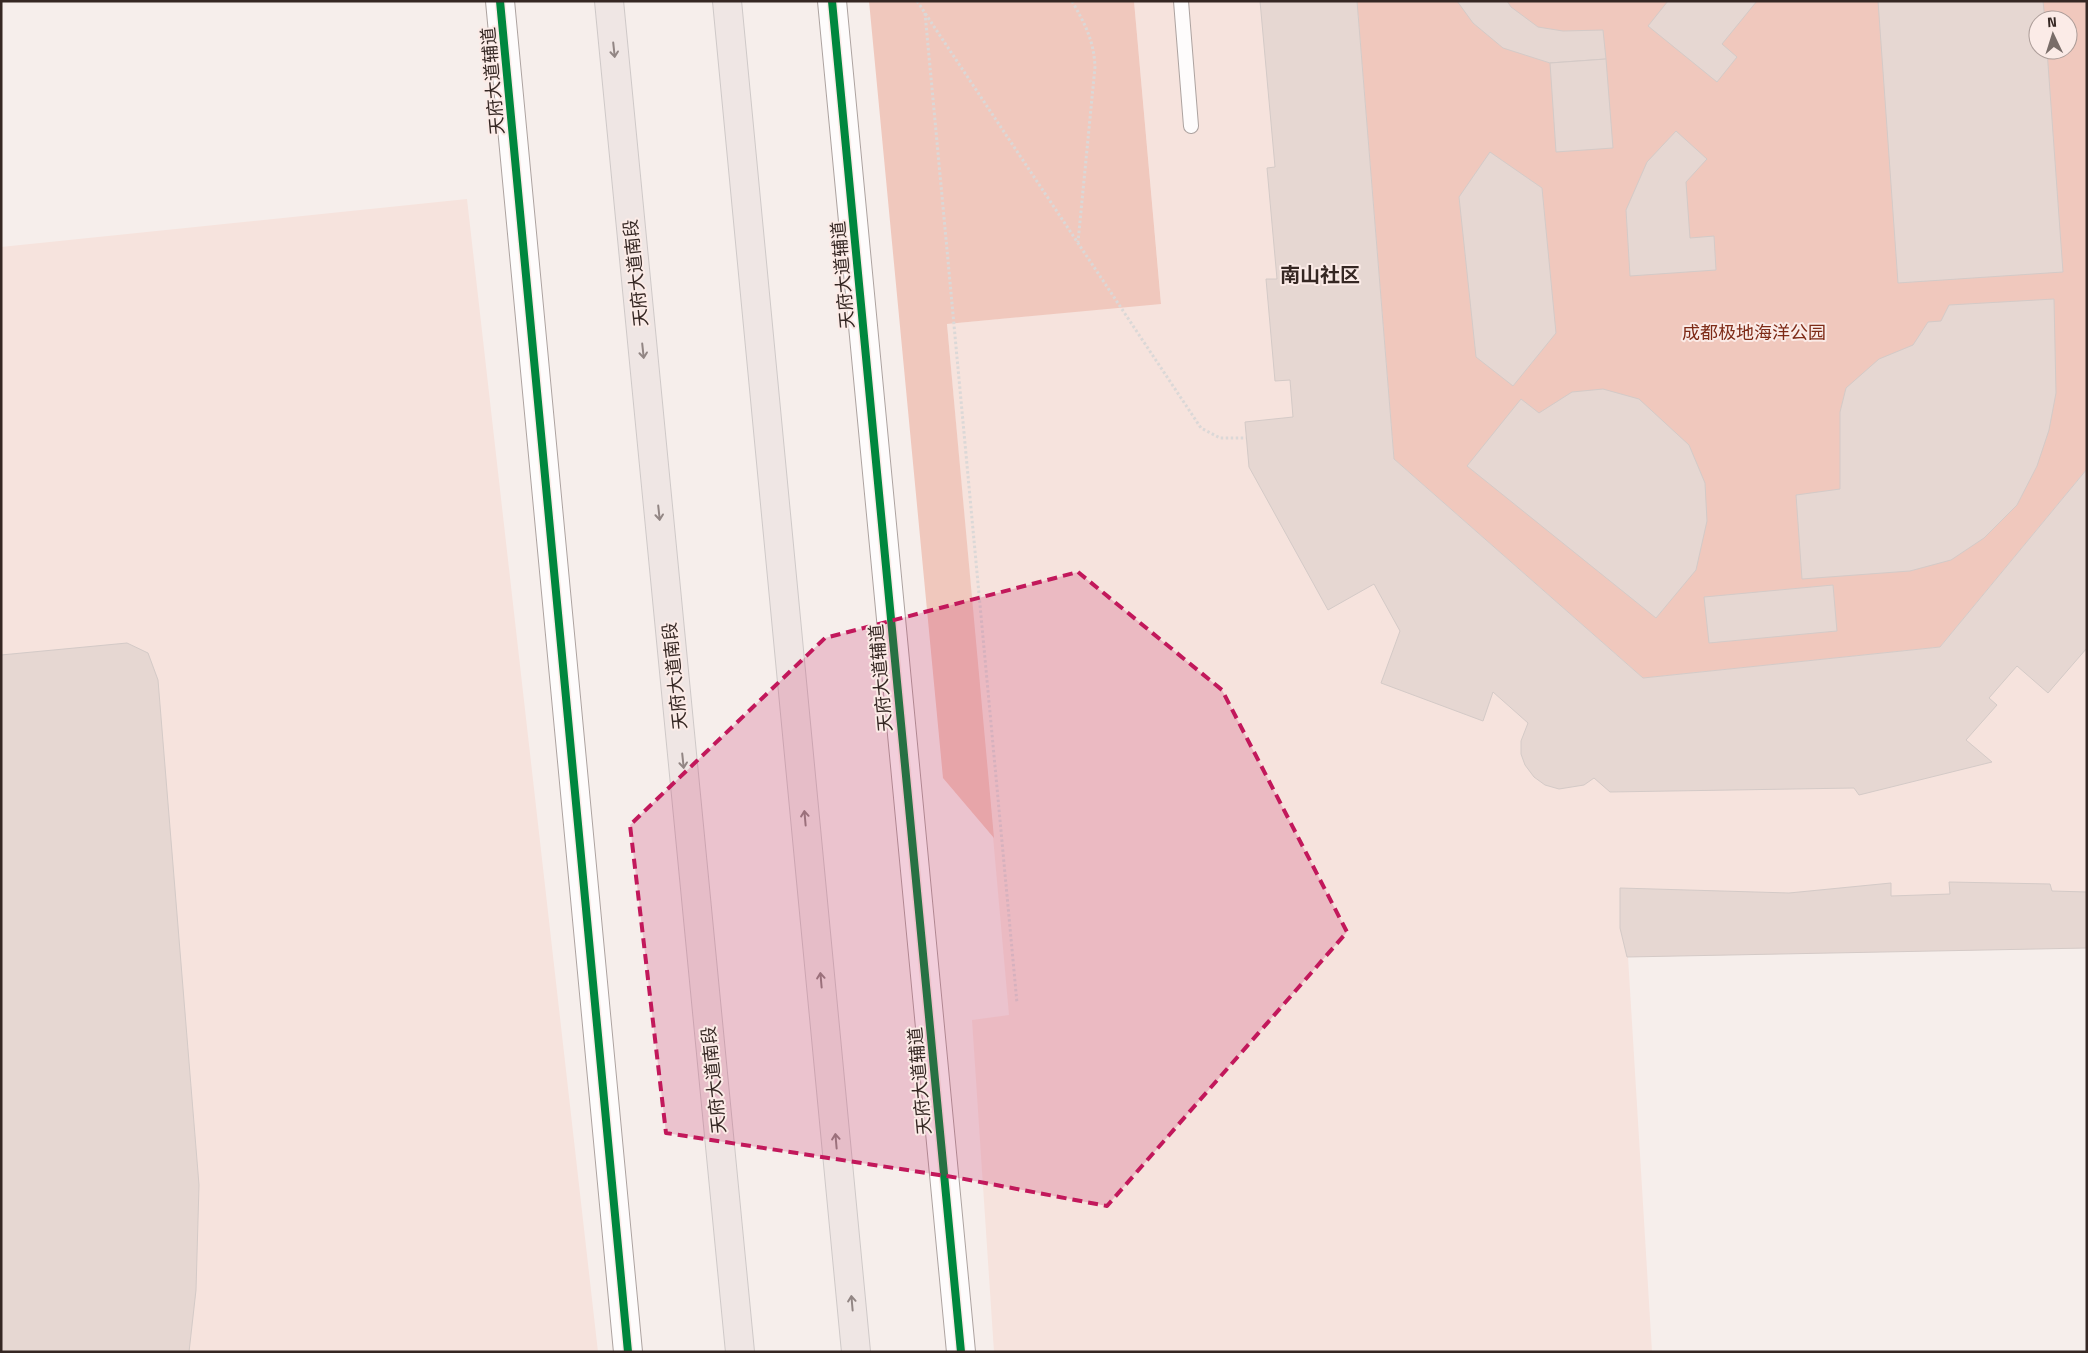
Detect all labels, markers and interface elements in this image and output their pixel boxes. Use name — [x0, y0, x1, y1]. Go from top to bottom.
north arrow — [2028, 10, 2078, 60]
text: N — [2046, 11, 2058, 32]
street label: 天府大道辅道 — [474, 26, 511, 136]
one-way arrow — [609, 41, 619, 57]
street label: 天府大道南段 — [616, 218, 655, 328]
street label: 天府大道辅道 — [824, 220, 861, 330]
district label: 南山社区 — [1280, 259, 1360, 290]
park label: 成都极地海洋公园 — [1682, 319, 1826, 346]
one-way arrow — [638, 343, 648, 359]
one-way arrow — [654, 504, 664, 520]
street label: 天府大道南段 — [655, 621, 694, 731]
street label: 天府大道辅道 — [862, 623, 899, 733]
one-way arrow — [678, 753, 688, 769]
one-way arrow — [800, 810, 810, 826]
one-way arrow — [816, 972, 825, 988]
street label: 天府大道南段 — [694, 1025, 733, 1135]
street label: 天府大道辅道 — [901, 1026, 938, 1136]
one-way arrow — [831, 1134, 841, 1150]
one-way arrow — [847, 1296, 857, 1312]

